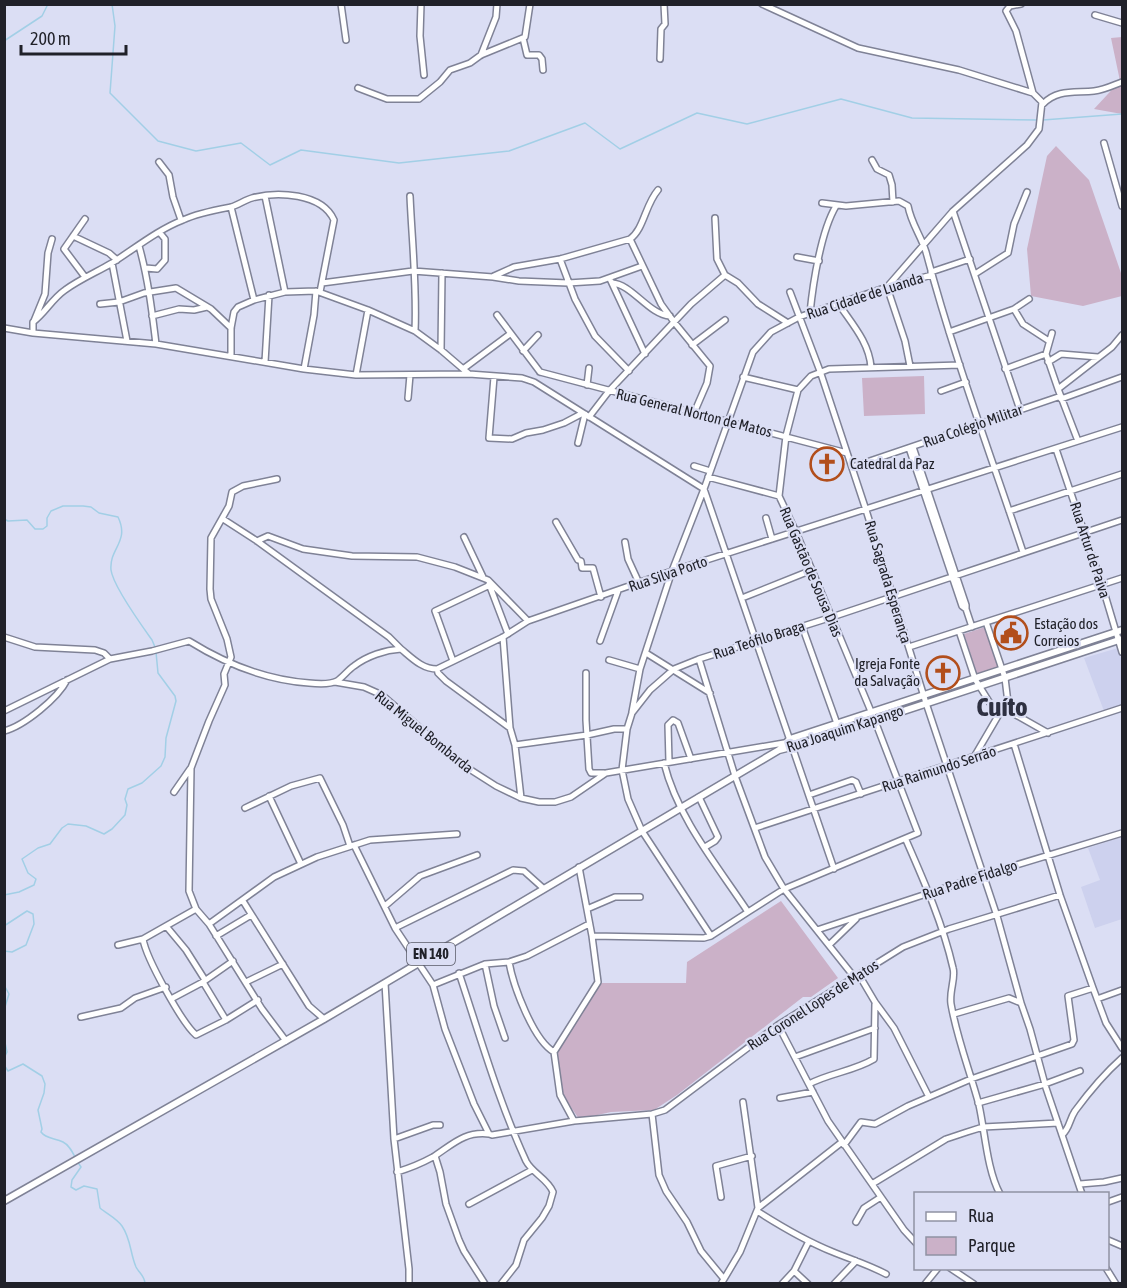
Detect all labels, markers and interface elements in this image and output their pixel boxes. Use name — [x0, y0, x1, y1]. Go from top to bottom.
scale bar — [21, 18, 126, 56]
text: 200 m — [30, 28, 71, 49]
street label: Rua Cidade de Luanda — [804, 269, 925, 322]
street label: Rua General Norton de Matos — [614, 385, 774, 440]
street label: Rua Colégio Militar — [921, 400, 1025, 450]
church icon: Catedral da Paz — [809, 446, 845, 482]
place label: Catedral da Paz — [850, 455, 935, 472]
street label: Rua Artur de Paiva — [1067, 500, 1114, 600]
street label: Rua Gastão de Sousa Dias — [776, 504, 847, 639]
street label: Rua Sagrada Esperança — [862, 519, 915, 645]
street label: Rua Silva Porto — [626, 552, 709, 595]
public building icon: Estação dos Correios — [993, 615, 1029, 651]
place label: Estação dos Correios — [1034, 615, 1098, 649]
street label: Rua Teófilo Braga — [711, 617, 807, 662]
place label: Igreja Fonte da Salvação — [854, 655, 920, 689]
church icon: Igreja Fonte da Salvação — [925, 655, 961, 691]
street label: Rua Miguel Bombarda — [372, 687, 477, 776]
district label: Cuíto — [976, 691, 1028, 722]
street label: Rua Joaquim Kapango — [784, 702, 905, 755]
street label: Rua Raimundo Serrão — [880, 742, 998, 795]
street label: Rua Padre Fidalgo — [920, 856, 1019, 903]
road number: EN 140 — [407, 943, 455, 965]
street label: Rua Coronel Lopes de Matos — [744, 956, 881, 1053]
legend — [914, 1192, 1109, 1270]
text: Rua — [968, 1205, 994, 1226]
text: Parque — [968, 1235, 1016, 1256]

